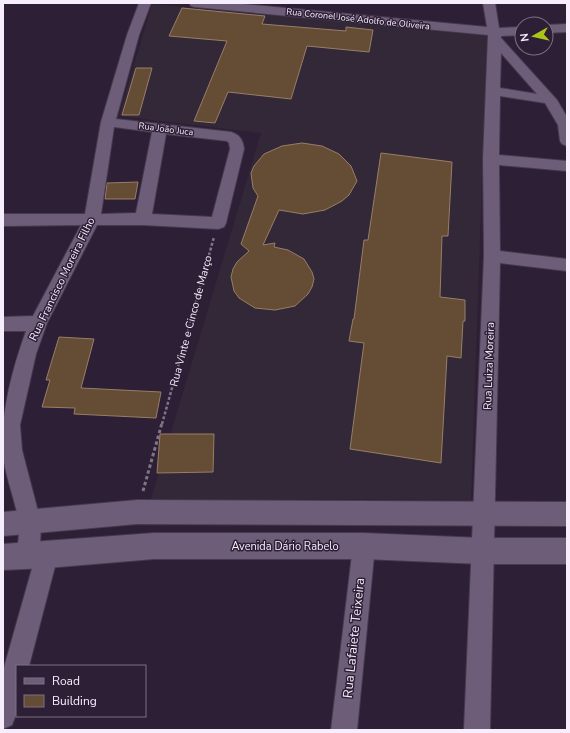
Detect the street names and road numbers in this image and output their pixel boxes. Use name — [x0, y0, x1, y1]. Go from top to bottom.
street label: Rua Coronel José Adolfo de Oliveira — [286, 5, 431, 33]
street label: Rua João Juca — [138, 120, 194, 138]
street label: Rua Francisco Moreira Filho — [26, 215, 98, 343]
street label: Rua Vinte e Cinco de Março — [166, 254, 216, 388]
street label: Rua Luiza Moreira — [480, 322, 498, 410]
street label: Avenida Dário Rabelo — [231, 539, 339, 554]
street label: Rua Lafaiete Teixeira — [339, 577, 369, 699]

